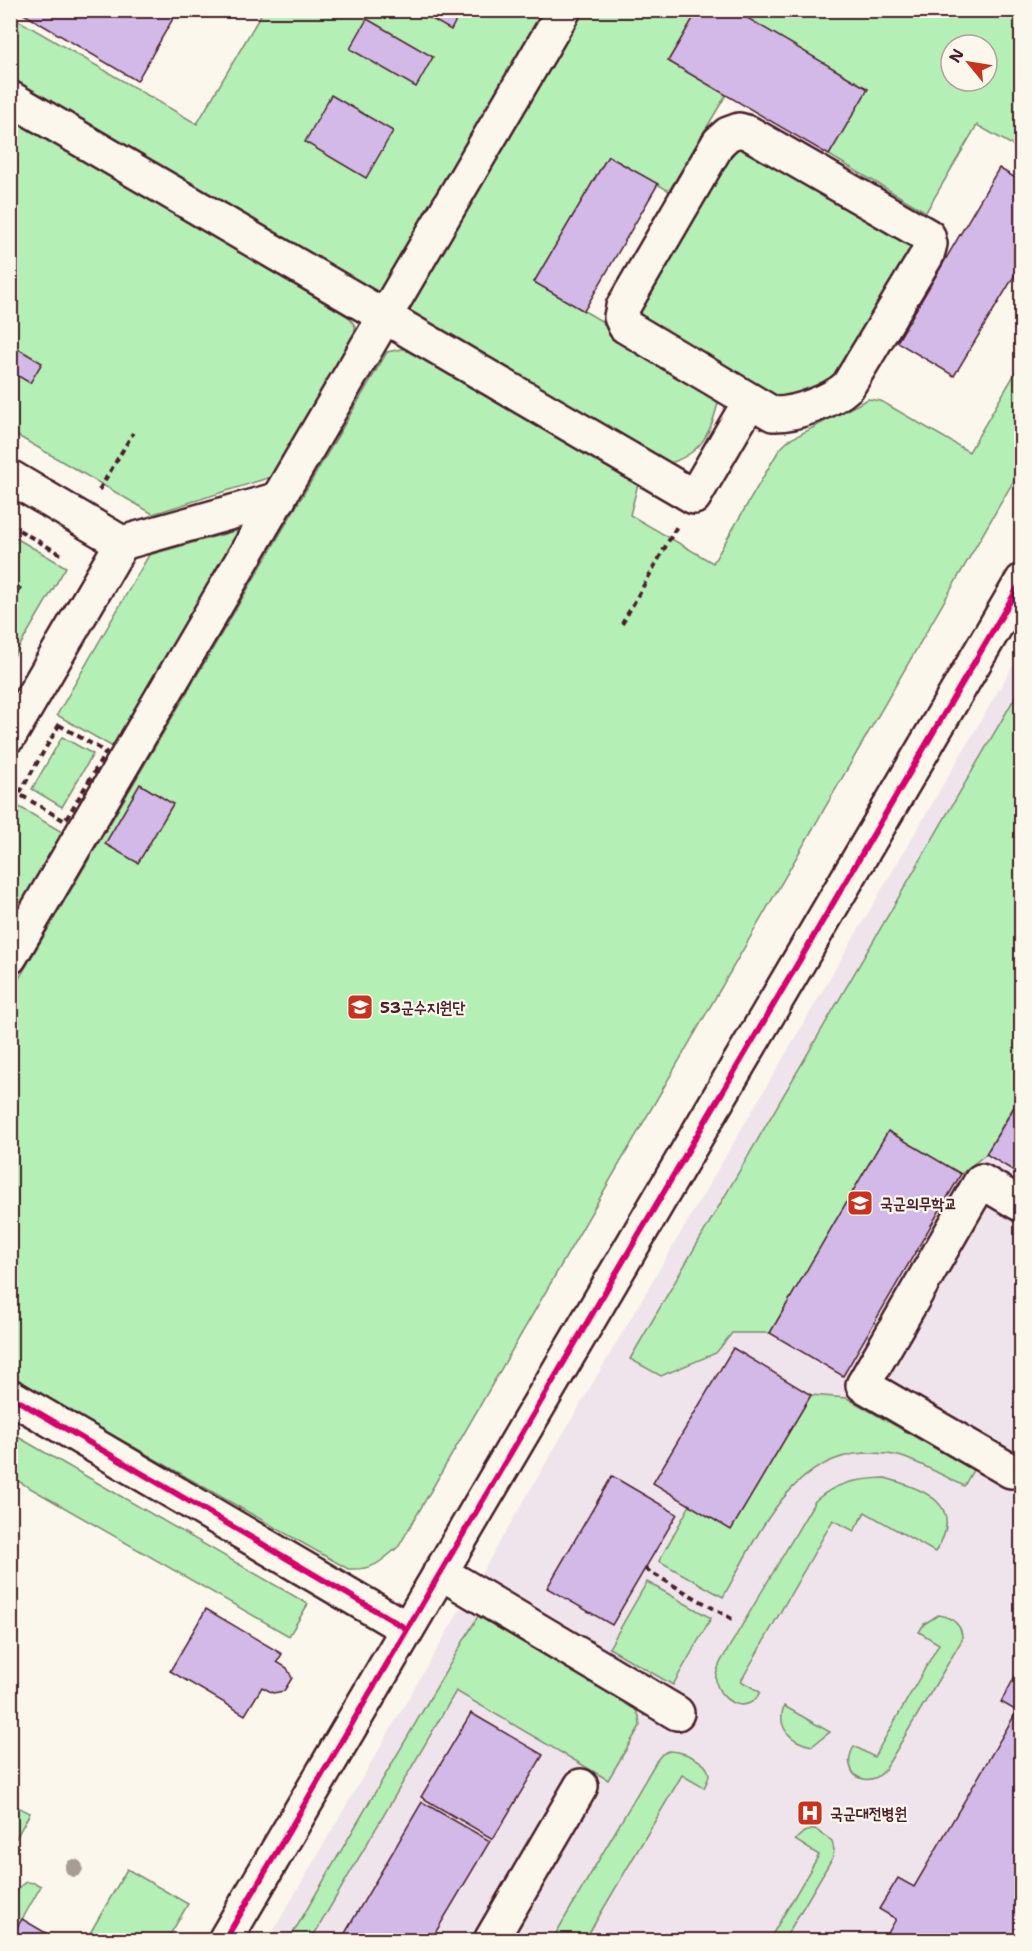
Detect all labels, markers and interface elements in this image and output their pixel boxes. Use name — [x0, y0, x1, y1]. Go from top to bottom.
north arrow — [939, 33, 999, 93]
text: N — [944, 45, 969, 66]
school or university icon: 53군수지원단 — [345, 992, 375, 1022]
place label: 53군수지원단 — [380, 997, 465, 1018]
school or university icon: 국군의무학교 — [845, 1188, 875, 1218]
place label: 국군의무학교 — [880, 1193, 957, 1214]
hospital icon: 국군대전병원 — [795, 1798, 825, 1828]
place label: 국군대전병원 — [830, 1803, 907, 1824]

